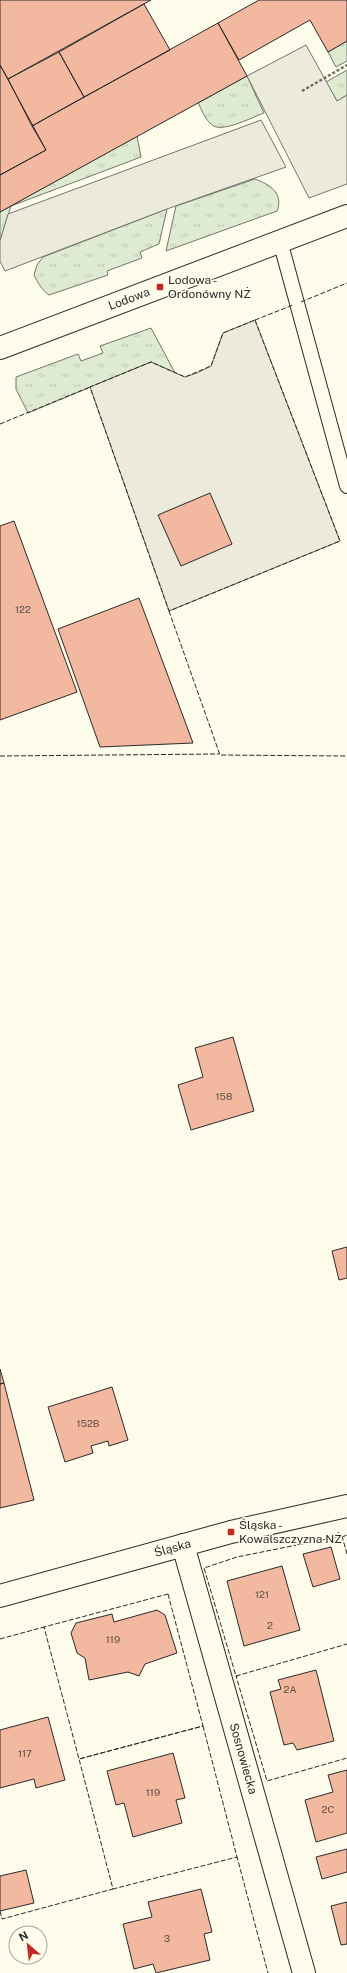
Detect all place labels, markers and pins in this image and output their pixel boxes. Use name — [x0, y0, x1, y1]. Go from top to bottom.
place label: Lodowa - Ordonówny NŻ — [168, 273, 251, 301]
marker: Lodowa - Ordonówny NŻ — [155, 282, 165, 292]
place label: Śląska - Kowalszczyzna NŻ — [239, 1518, 342, 1546]
marker: Śląska - Kowalszczyzna NŻ — [226, 1527, 236, 1537]

